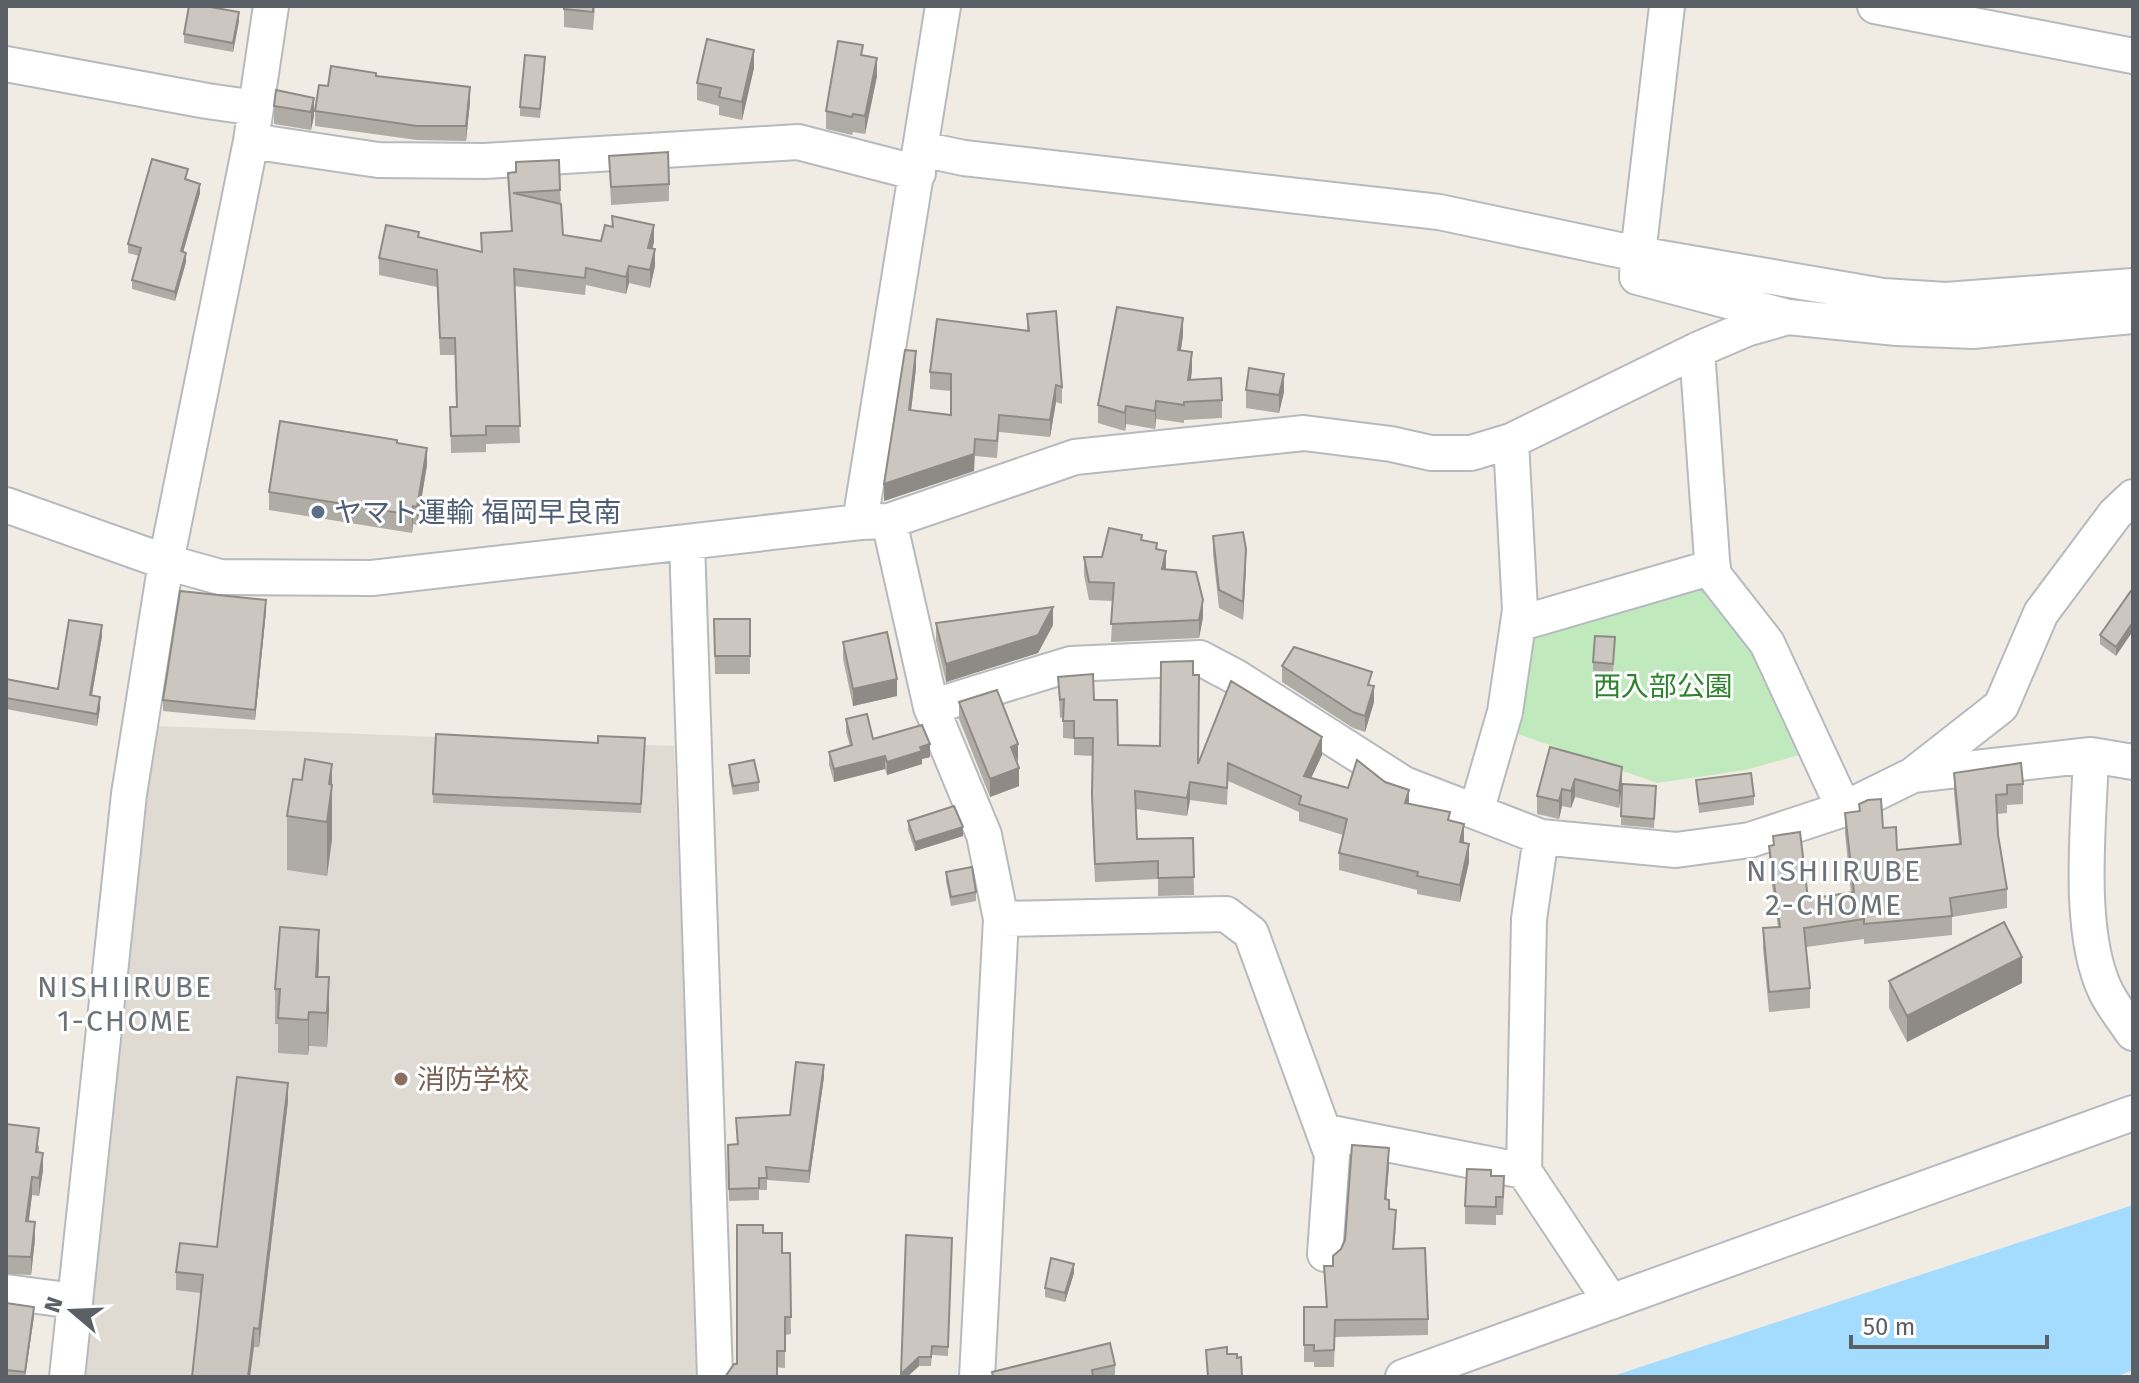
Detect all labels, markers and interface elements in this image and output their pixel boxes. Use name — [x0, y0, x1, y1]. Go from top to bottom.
place label: ヤマト運輸 福岡早良南 — [334, 496, 621, 529]
marker: ヤマト運輸 福岡早良南 — [309, 503, 327, 521]
park label: 西入部公園 — [1593, 670, 1733, 703]
district label: NISHIIRUBE 2-CHOME — [1746, 853, 1922, 923]
district label: NISHIIRUBE 1-CHOME — [37, 969, 213, 1039]
place label: 消防学校 — [417, 1063, 529, 1096]
marker: 消防学校 — [392, 1070, 410, 1088]
north arrow — [32, 1271, 112, 1351]
text: N — [38, 1293, 69, 1316]
scale bar — [1851, 1299, 2047, 1349]
text: 50 m — [1863, 1313, 1915, 1341]

